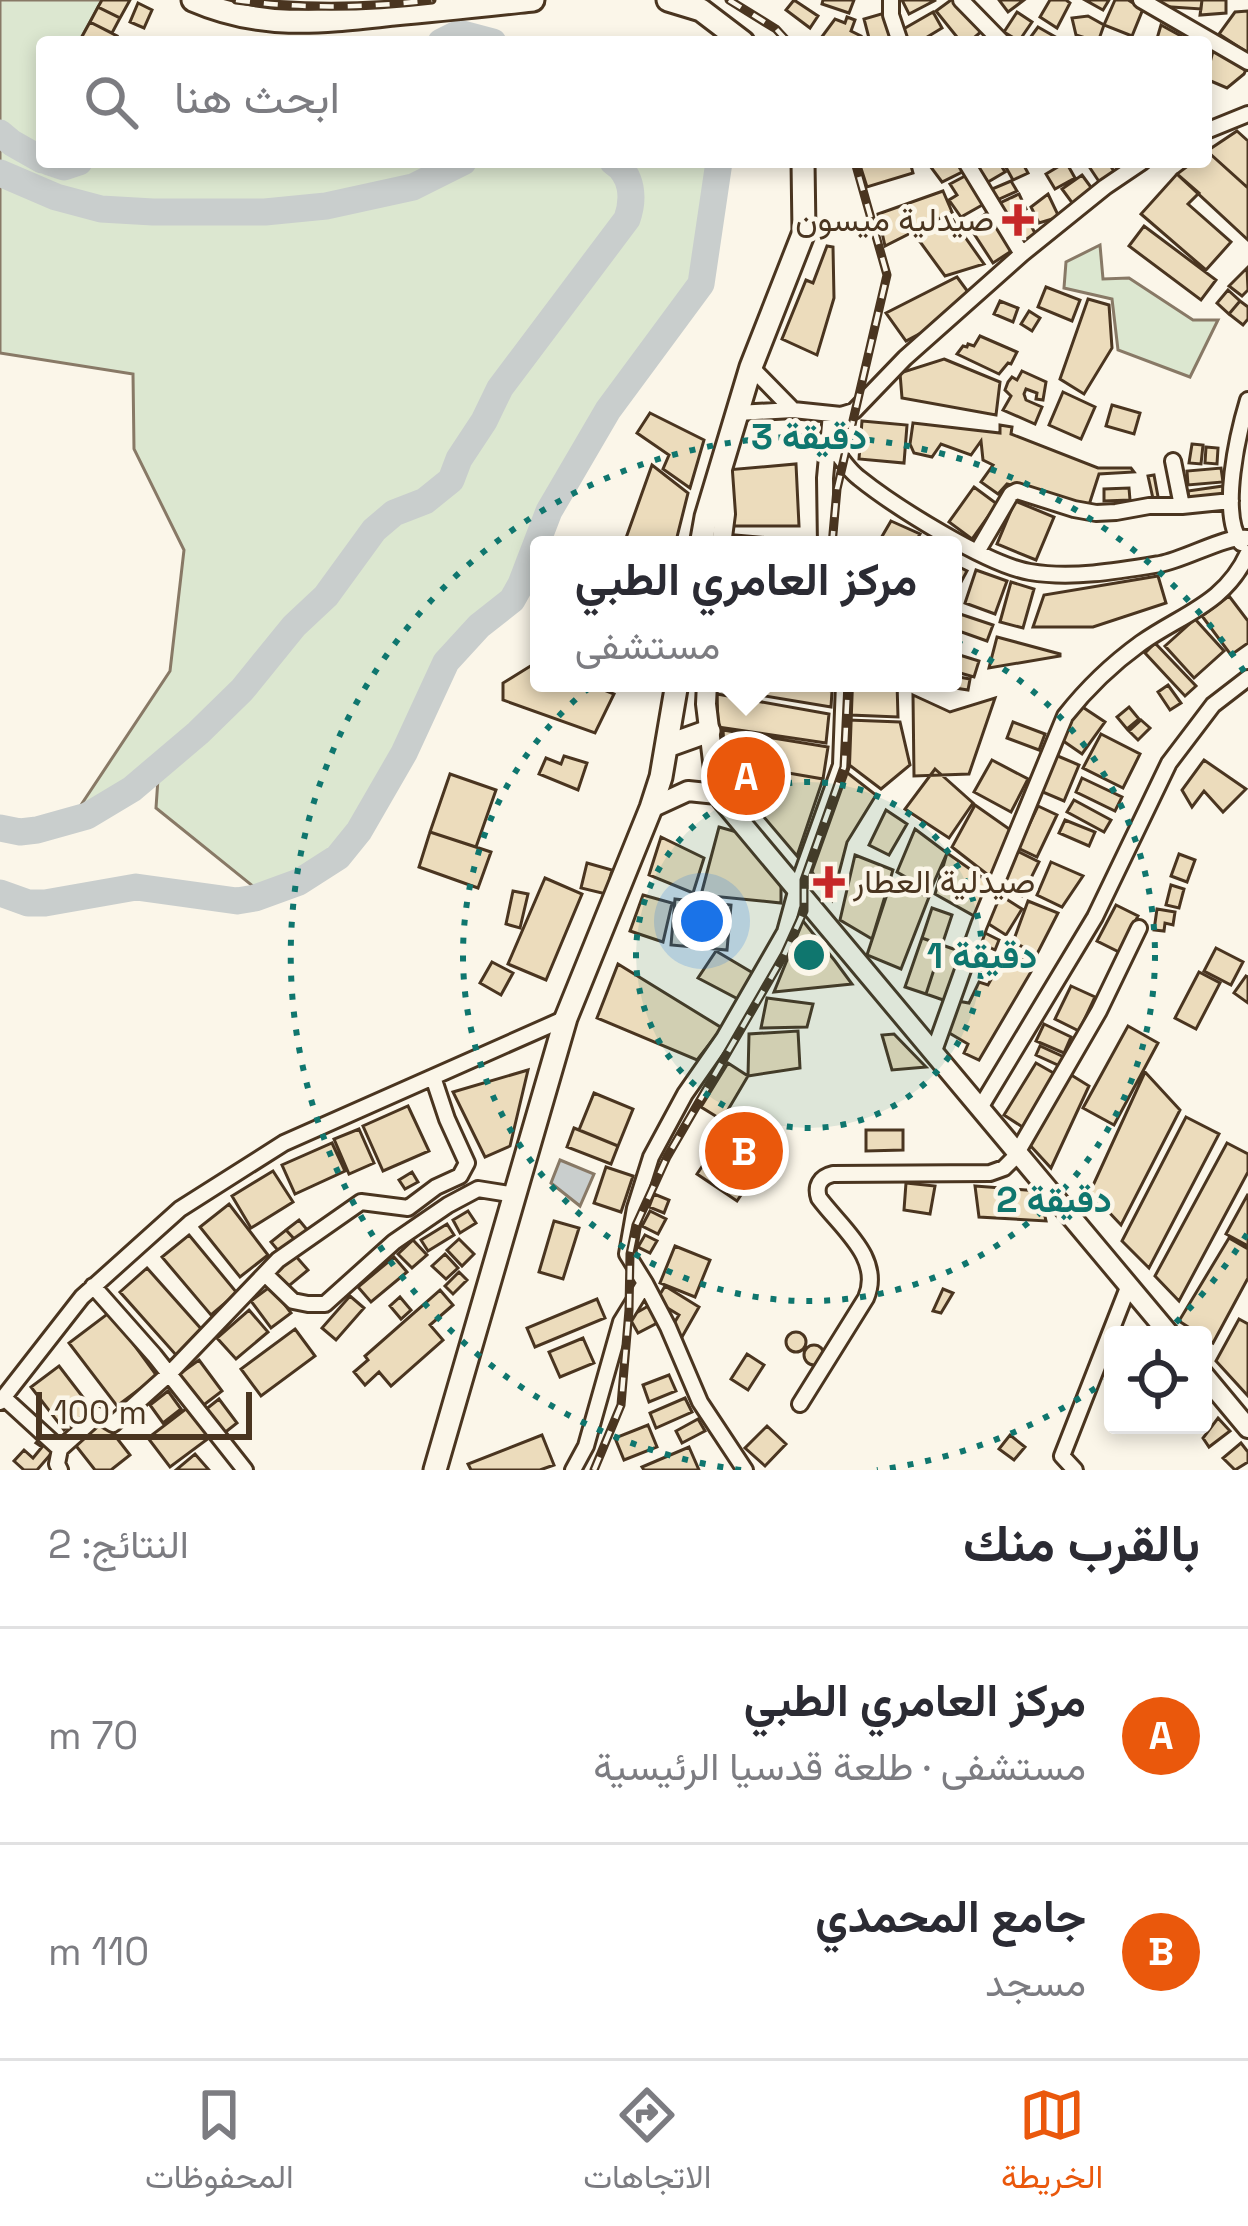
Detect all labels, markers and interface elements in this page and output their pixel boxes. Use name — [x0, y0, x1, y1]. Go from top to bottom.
search box — [36, 36, 1212, 168]
icon: search — [78, 69, 144, 135]
text: ابحث هنا — [174, 69, 340, 126]
place label: صيدلية ميسون — [795, 199, 994, 241]
marker: صيدلية ميسون — [1005, 207, 1031, 233]
text: 3 دقيقة — [751, 414, 867, 460]
popup — [530, 536, 962, 692]
text: مركز العامري الطبي — [575, 551, 917, 608]
text: مستشفى — [575, 621, 720, 670]
pin: A — [707, 731, 785, 821]
place label: صيدلية العطار — [852, 861, 1035, 903]
marker: صيدلية العطار — [816, 869, 842, 895]
your location — [672, 891, 732, 951]
text: 1 دقيقة — [927, 933, 1037, 979]
centre of rings — [788, 934, 830, 976]
pin: B — [705, 1106, 783, 1196]
text: 2 دقيقة — [996, 1177, 1112, 1223]
map controls — [1104, 1326, 1212, 1434]
button: locate — [1104, 1326, 1212, 1434]
scale bar — [36, 1386, 252, 1439]
text: 100 m — [54, 1392, 147, 1434]
text: بالقرب منك — [963, 1511, 1200, 1576]
text: النتائج: 2 — [48, 1520, 189, 1569]
text: مركز العامري الطبي — [744, 1672, 1086, 1729]
text: 70 m — [48, 1711, 138, 1760]
text: A — [1149, 1711, 1173, 1760]
text: مستشفى · طلعة قدسيا الرئيسية — [593, 1742, 1086, 1791]
text: جامع المحمدي — [815, 1888, 1086, 1945]
text: 110 m — [48, 1927, 149, 1976]
text: B — [1148, 1927, 1174, 1976]
text: مسجد — [985, 1958, 1086, 2007]
tab: المحفوظات — [145, 2082, 294, 2206]
tab: الاتجاهات — [583, 2082, 711, 2206]
tab: الخريطة — [1001, 2082, 1103, 2206]

